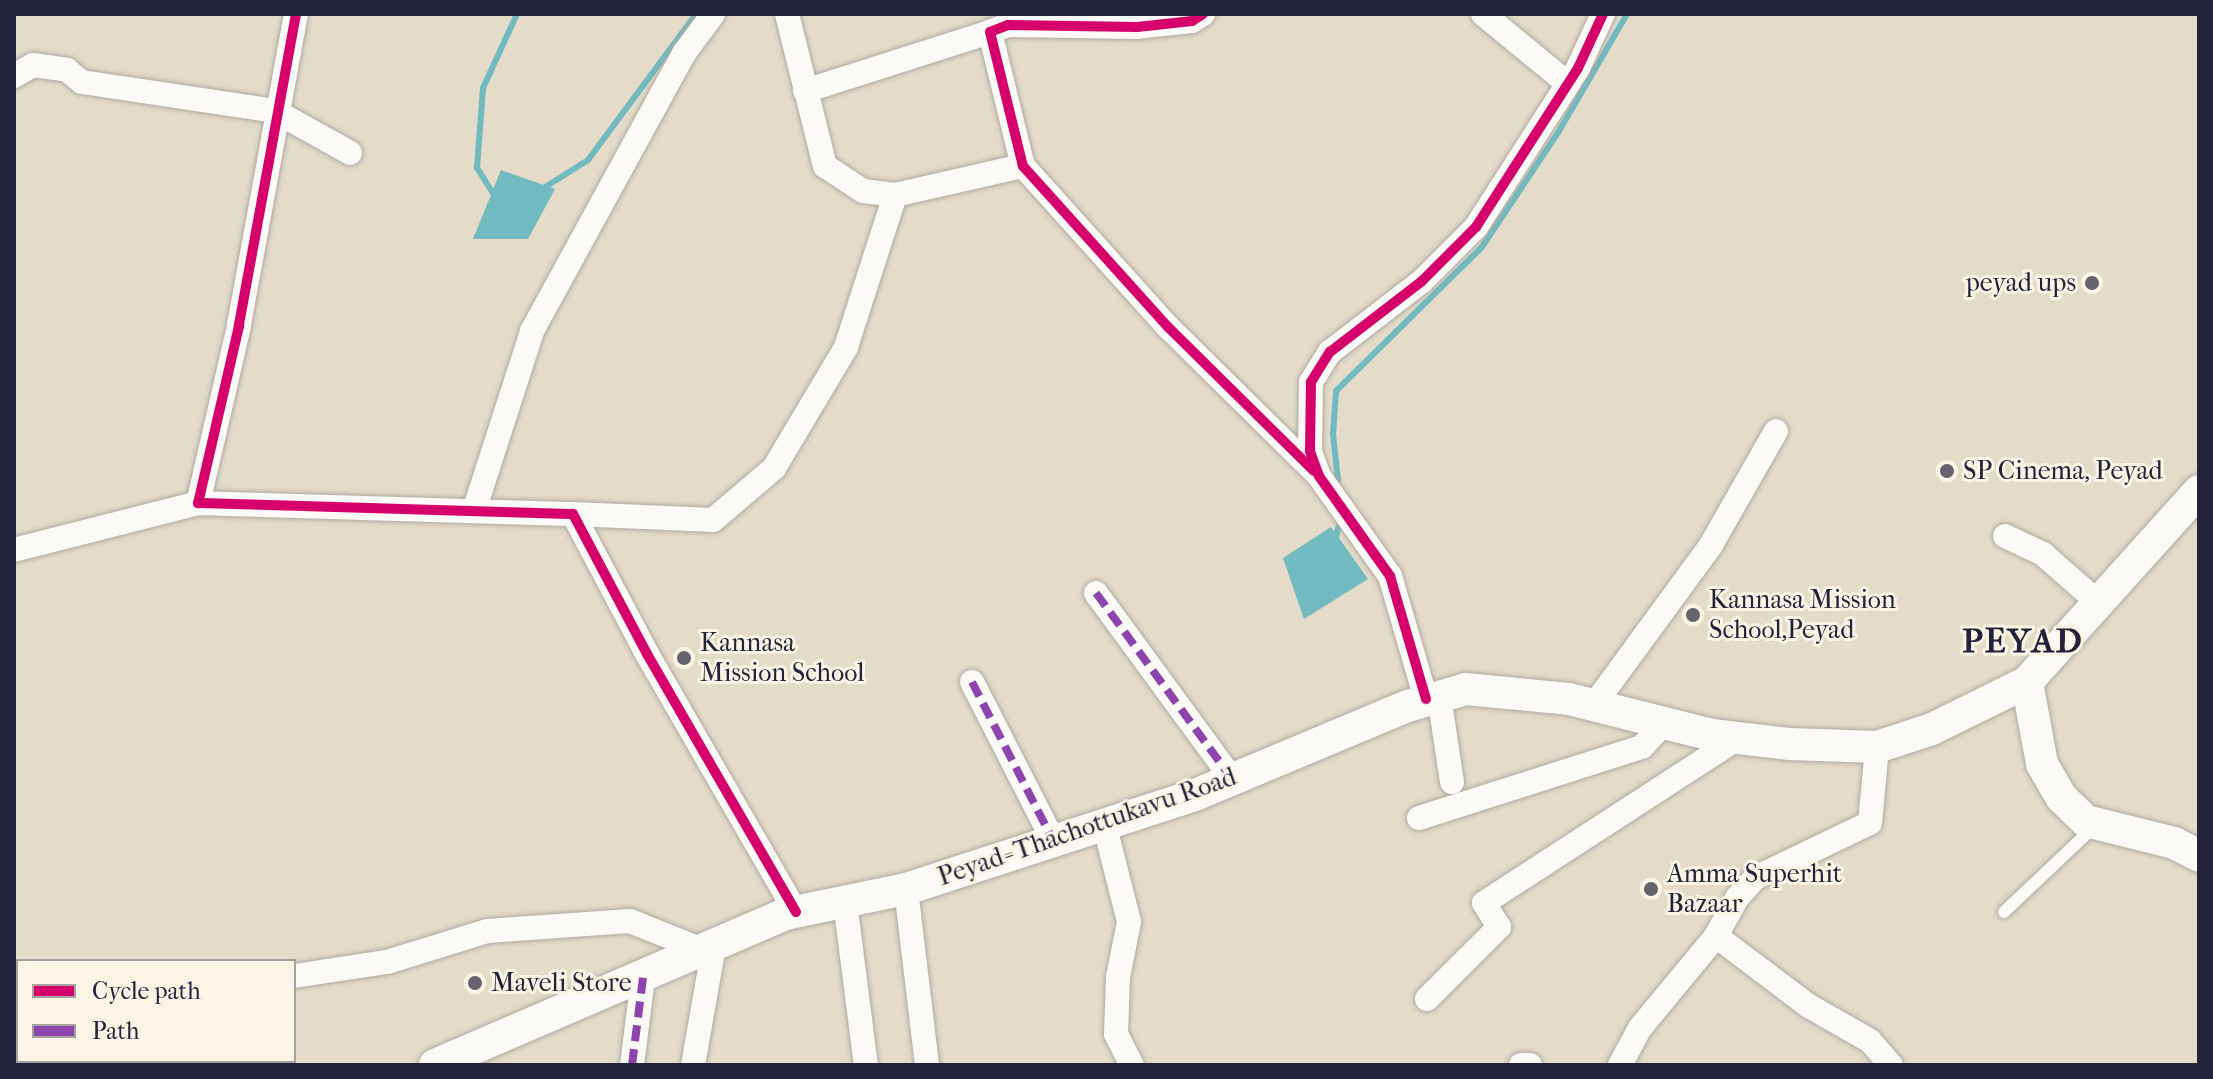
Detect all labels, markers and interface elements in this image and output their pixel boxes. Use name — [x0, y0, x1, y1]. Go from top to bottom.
place label: peyad ups — [1966, 267, 2076, 299]
marker: peyad ups — [2083, 274, 2101, 292]
place label: SP Cinema, Peyad — [1963, 455, 2163, 487]
marker: SP Cinema, Peyad — [1938, 462, 1956, 480]
place label: Kannasa Mission School,Peyad — [1709, 584, 1896, 646]
marker: Kannasa Mission School,Peyad — [1684, 606, 1702, 624]
district label: PEYAD — [1962, 622, 2084, 662]
place label: Kannasa Mission School — [700, 627, 864, 688]
marker: Kannasa Mission School — [675, 649, 693, 667]
street label: Peyad=Thachottukavu Road — [934, 761, 1240, 893]
place label: Amma Superhit Bazaar — [1667, 858, 1842, 920]
marker: Amma Superhit Bazaar — [1642, 880, 1660, 898]
legend — [16, 959, 296, 1063]
place label: Maveli Store — [491, 967, 632, 999]
marker: Maveli Store — [466, 974, 484, 992]
text: Cycle path — [92, 977, 201, 1005]
text: Path — [92, 1017, 139, 1045]

